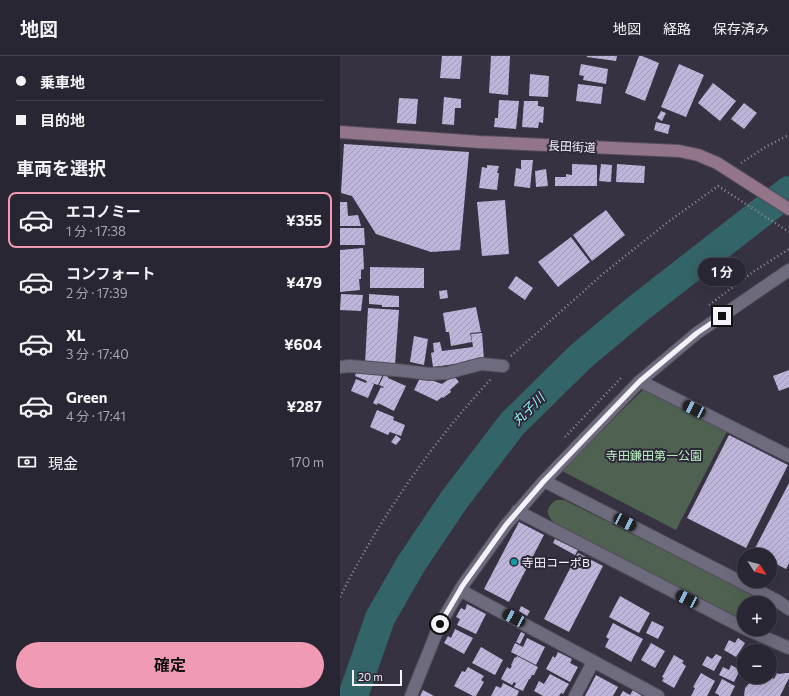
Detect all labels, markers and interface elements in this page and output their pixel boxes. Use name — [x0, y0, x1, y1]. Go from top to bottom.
text: 地図 — [20, 17, 58, 40]
text: 地図 — [613, 20, 641, 37]
text: 経路 — [663, 20, 691, 37]
text: 保存済み — [713, 20, 769, 37]
text: 乗車地 — [40, 73, 85, 91]
text: 目的地 — [40, 111, 85, 129]
street label: 長田街道 — [548, 138, 596, 154]
text: 車両を選択 — [16, 157, 106, 179]
icon: car — [18, 202, 54, 238]
text: エコノミー — [66, 202, 141, 220]
text: ¥355 — [286, 211, 322, 229]
text: 1 分 · 17:38 — [66, 223, 126, 239]
callout: 1 分 — [698, 258, 746, 286]
icon: car — [18, 264, 54, 300]
text: コンフォート — [66, 264, 156, 282]
text: 1 分 — [711, 264, 733, 280]
text: ¥479 — [286, 273, 322, 291]
text: 2 分 · 17:39 — [66, 285, 128, 301]
route end — [713, 307, 731, 325]
icon: car — [18, 326, 54, 362]
text: XL — [66, 326, 85, 344]
text: ¥604 — [284, 335, 322, 353]
text: 3 分 · 17:40 — [66, 346, 129, 362]
icon: car — [18, 388, 54, 424]
text: Green — [66, 388, 107, 406]
water label: 丸子川 — [509, 388, 549, 428]
text: ¥287 — [287, 397, 322, 415]
car — [681, 398, 707, 420]
text: 4 分 · 17:41 — [66, 408, 126, 424]
park label: 寺田鎌田第一公園 — [606, 448, 702, 462]
icon: cash — [16, 451, 38, 473]
text: 現金 — [48, 454, 78, 472]
text: 170 m — [289, 454, 324, 470]
car — [612, 511, 638, 533]
north arrow — [737, 548, 777, 588]
map controls — [737, 548, 777, 684]
place label: 寺田コーポB — [522, 555, 590, 569]
marker: 寺田コーポB — [509, 557, 519, 567]
car — [674, 588, 700, 610]
button: + — [737, 596, 777, 636]
car — [501, 607, 527, 629]
route start — [431, 615, 449, 633]
button: 確定 — [16, 642, 324, 688]
button: − — [737, 644, 777, 684]
scale bar — [352, 668, 402, 687]
text: 20 m — [358, 670, 383, 683]

